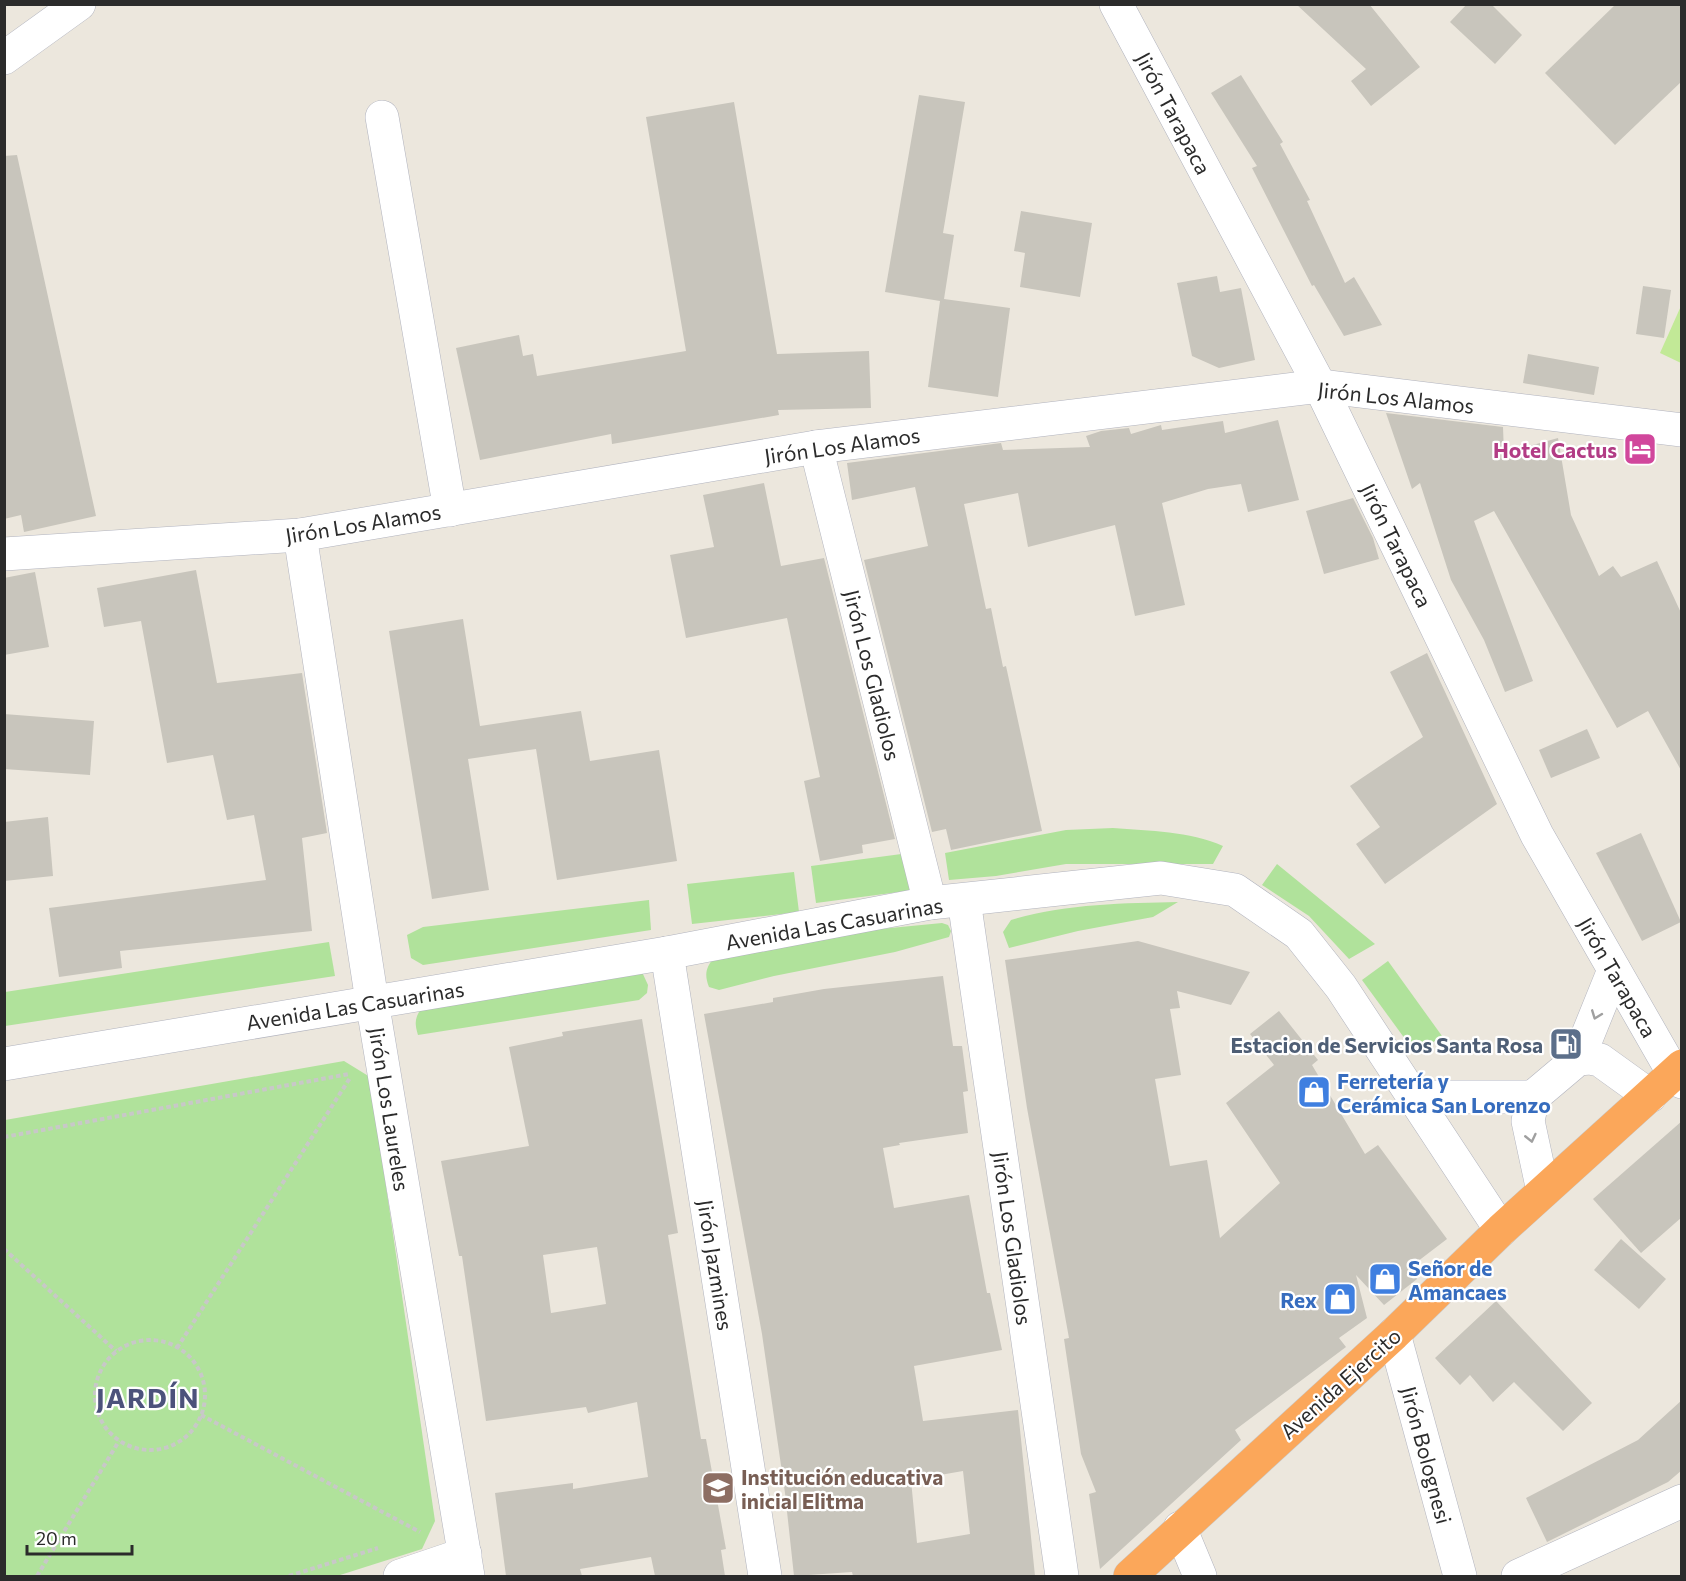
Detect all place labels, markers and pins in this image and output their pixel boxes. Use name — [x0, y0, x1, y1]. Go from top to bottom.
hotel icon: Hotel Cactus — [1622, 431, 1658, 467]
place label: Hotel Cactus — [1493, 437, 1617, 462]
fuel station icon: Estacion de Servicios Santa Rosa — [1548, 1026, 1584, 1062]
place label: Estacion de Servicios Santa Rosa — [1230, 1032, 1543, 1057]
place label: Ferretería y Cerámica San Lorenzo — [1337, 1068, 1551, 1117]
shop icon: Ferretería y Cerámica San Lorenzo — [1296, 1074, 1332, 1110]
place label: Señor de Amancaes — [1408, 1255, 1507, 1304]
shop icon: Señor de Amancaes — [1367, 1261, 1403, 1297]
shop icon: Rex — [1322, 1281, 1358, 1317]
place label: Rex — [1280, 1287, 1317, 1312]
place label: Institución educativa inicial Elitma — [741, 1464, 943, 1513]
school or university icon: Institución educativa inicial Elitma — [700, 1470, 736, 1506]

